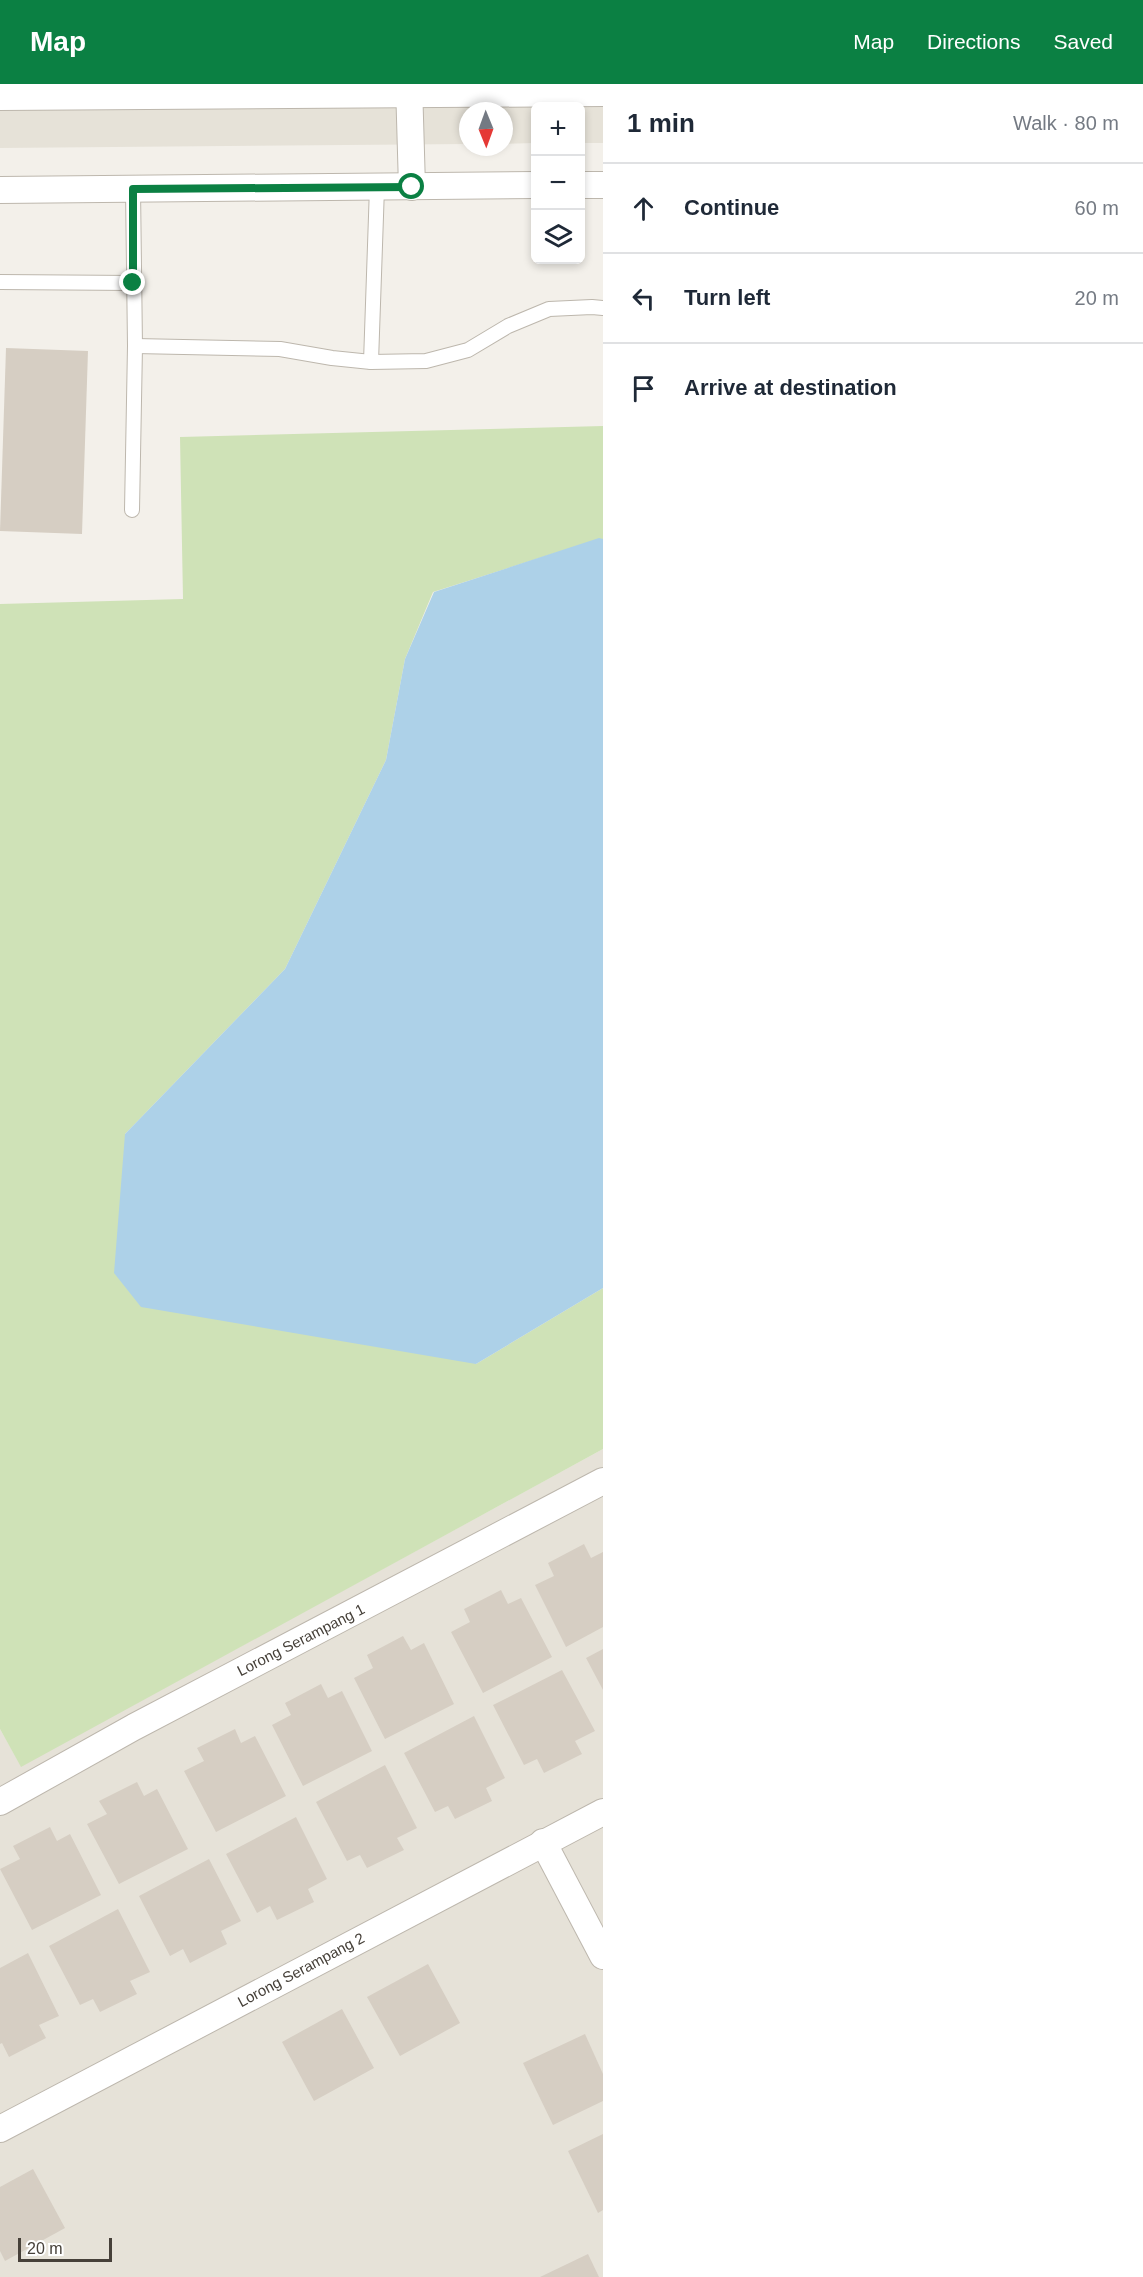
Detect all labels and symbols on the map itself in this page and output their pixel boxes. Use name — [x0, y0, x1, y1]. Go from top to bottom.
north arrow — [459, 102, 513, 156]
route start — [398, 173, 424, 199]
route end — [119, 269, 145, 295]
street label: Lorong Serampang 1 — [234, 1600, 367, 1679]
street label: Lorong Serampang 2 — [235, 1929, 367, 2010]
scale bar — [18, 2235, 112, 2262]

